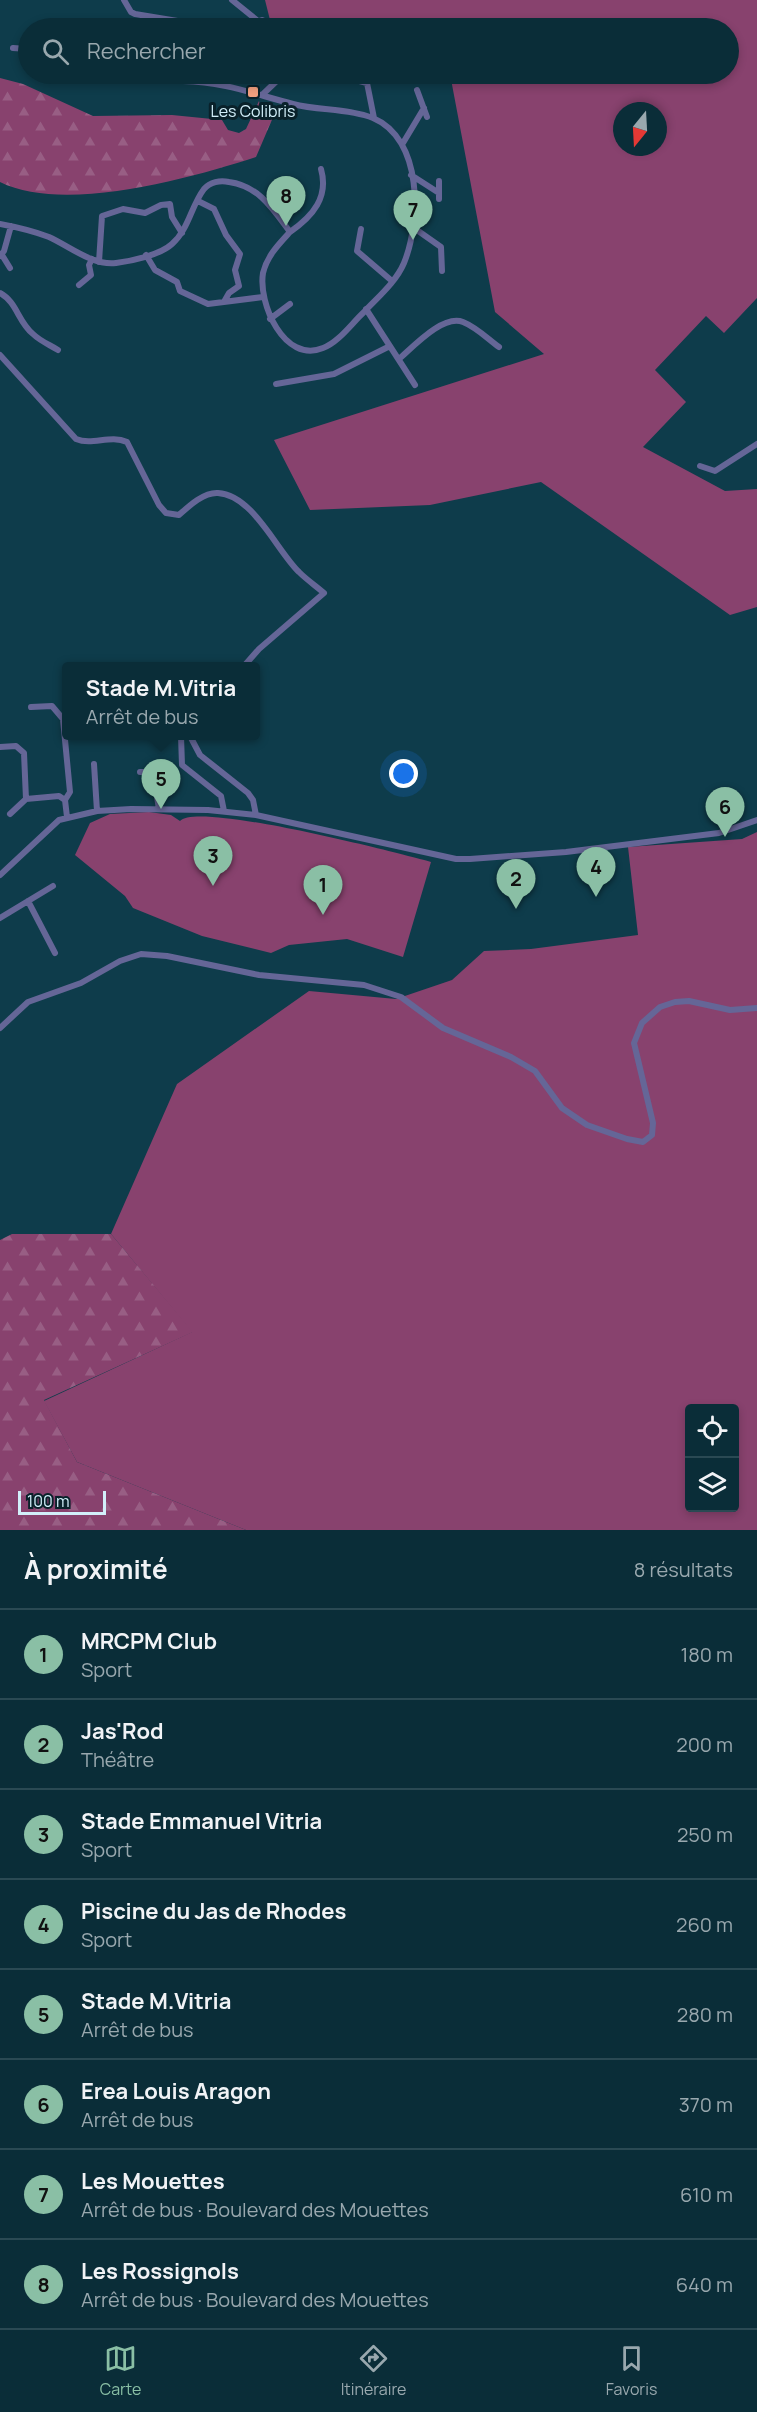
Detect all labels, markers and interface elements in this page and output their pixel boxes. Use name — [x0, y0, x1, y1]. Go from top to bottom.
search box — [18, 18, 739, 84]
icon: search — [39, 35, 72, 68]
text: Rechercher — [87, 36, 206, 66]
marker: Les Colibris — [246, 85, 260, 99]
place label: Les Colibris — [211, 100, 295, 122]
north arrow — [613, 102, 667, 156]
pin: 8 — [266, 176, 306, 226]
pin: 7 — [394, 190, 432, 240]
popup — [62, 662, 260, 740]
text: Stade M.Vitria — [86, 673, 236, 703]
text: Arrêt de bus — [86, 703, 198, 730]
your location — [389, 759, 418, 788]
pin: 5 — [142, 760, 180, 809]
pin: 6 — [706, 788, 744, 837]
pin: 3 — [194, 836, 232, 886]
pin: 4 — [576, 848, 616, 897]
pin: 2 — [496, 860, 536, 909]
pin: 1 — [304, 866, 342, 915]
map controls — [685, 1404, 739, 1512]
button: locate — [685, 1404, 739, 1458]
button: layers — [685, 1458, 739, 1512]
scale bar — [18, 1488, 106, 1516]
text: 100 m — [27, 1490, 70, 1512]
text: À proximité — [24, 1551, 168, 1587]
text: 8 résultats — [634, 1556, 733, 1583]
text: MRCPM Club — [81, 1626, 217, 1656]
text: 1 — [39, 1641, 48, 1668]
text: 180 m — [680, 1641, 733, 1668]
text: Sport — [81, 1656, 132, 1683]
text: Jas'Rod — [81, 1716, 164, 1746]
text: 2 — [38, 1731, 49, 1758]
text: 200 m — [676, 1731, 733, 1758]
text: Théâtre — [81, 1746, 154, 1773]
text: Stade Emmanuel Vitria — [81, 1806, 322, 1836]
text: 3 — [38, 1821, 49, 1848]
text: 250 m — [677, 1821, 733, 1848]
text: Sport — [81, 1836, 132, 1863]
text: Piscine du Jas de Rhodes — [81, 1896, 346, 1926]
text: 4 — [37, 1911, 50, 1938]
text: 260 m — [676, 1911, 733, 1938]
text: Sport — [81, 1926, 132, 1953]
text: Stade M.Vitria — [81, 1986, 231, 2016]
text: 5 — [38, 2001, 49, 2028]
text: 280 m — [677, 2001, 733, 2028]
text: Arrêt de bus — [81, 2016, 194, 2043]
text: Erea Louis Aragon — [81, 2076, 271, 2106]
text: 6 — [37, 2091, 50, 2118]
text: 370 m — [679, 2091, 733, 2118]
text: Arrêt de bus — [81, 2106, 194, 2133]
text: Les Mouettes — [81, 2166, 225, 2196]
text: 7 — [38, 2181, 49, 2208]
text: 610 m — [680, 2181, 733, 2208]
text: Arrêt de bus · Boulevard des Mouettes — [81, 2196, 429, 2223]
text: Les Rossignols — [81, 2256, 239, 2286]
text: 8 — [37, 2271, 50, 2298]
text: 640 m — [676, 2271, 733, 2298]
text: Arrêt de bus · Boulevard des Mouettes — [81, 2286, 429, 2313]
tab: Carte — [100, 2342, 141, 2400]
tab: Itinéraire — [341, 2342, 406, 2400]
tab: Favoris — [606, 2342, 657, 2400]

